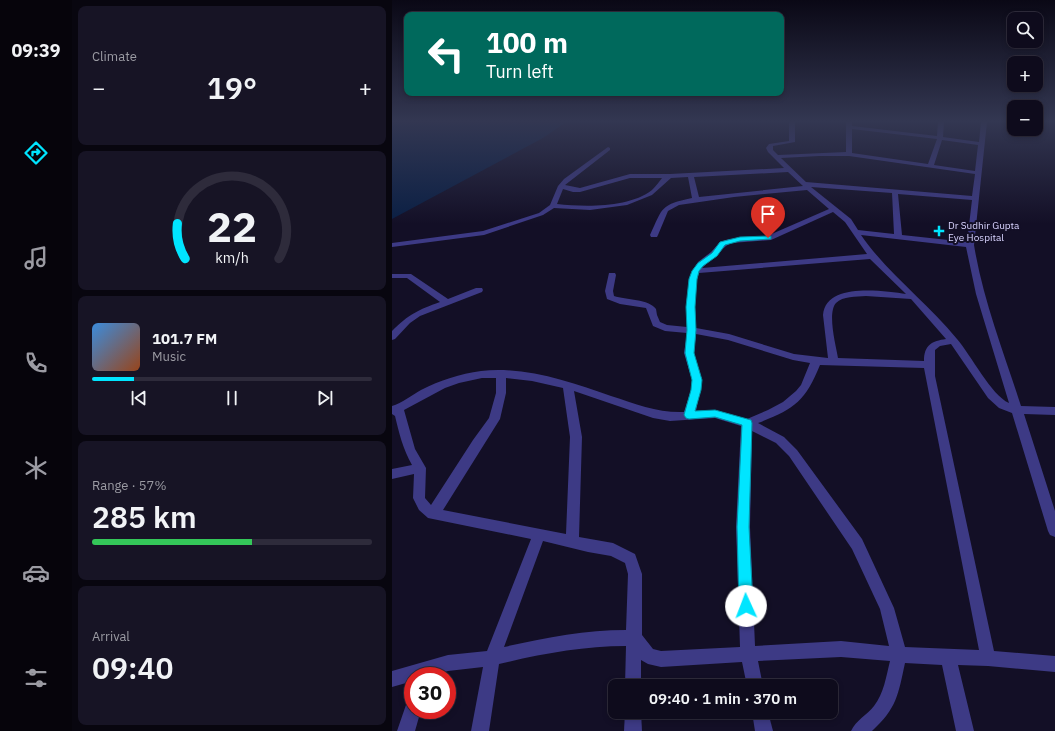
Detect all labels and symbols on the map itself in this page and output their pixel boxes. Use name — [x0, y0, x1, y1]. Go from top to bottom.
pin — [751, 197, 785, 238]
place label: Dr Sudhir Gupta Eye Hospital — [948, 219, 1020, 244]
marker: Dr Sudhir Gupta Eye Hospital — [933, 225, 945, 237]
position arrow — [725, 585, 767, 627]
speed limit sign: 30 — [404, 667, 456, 719]

